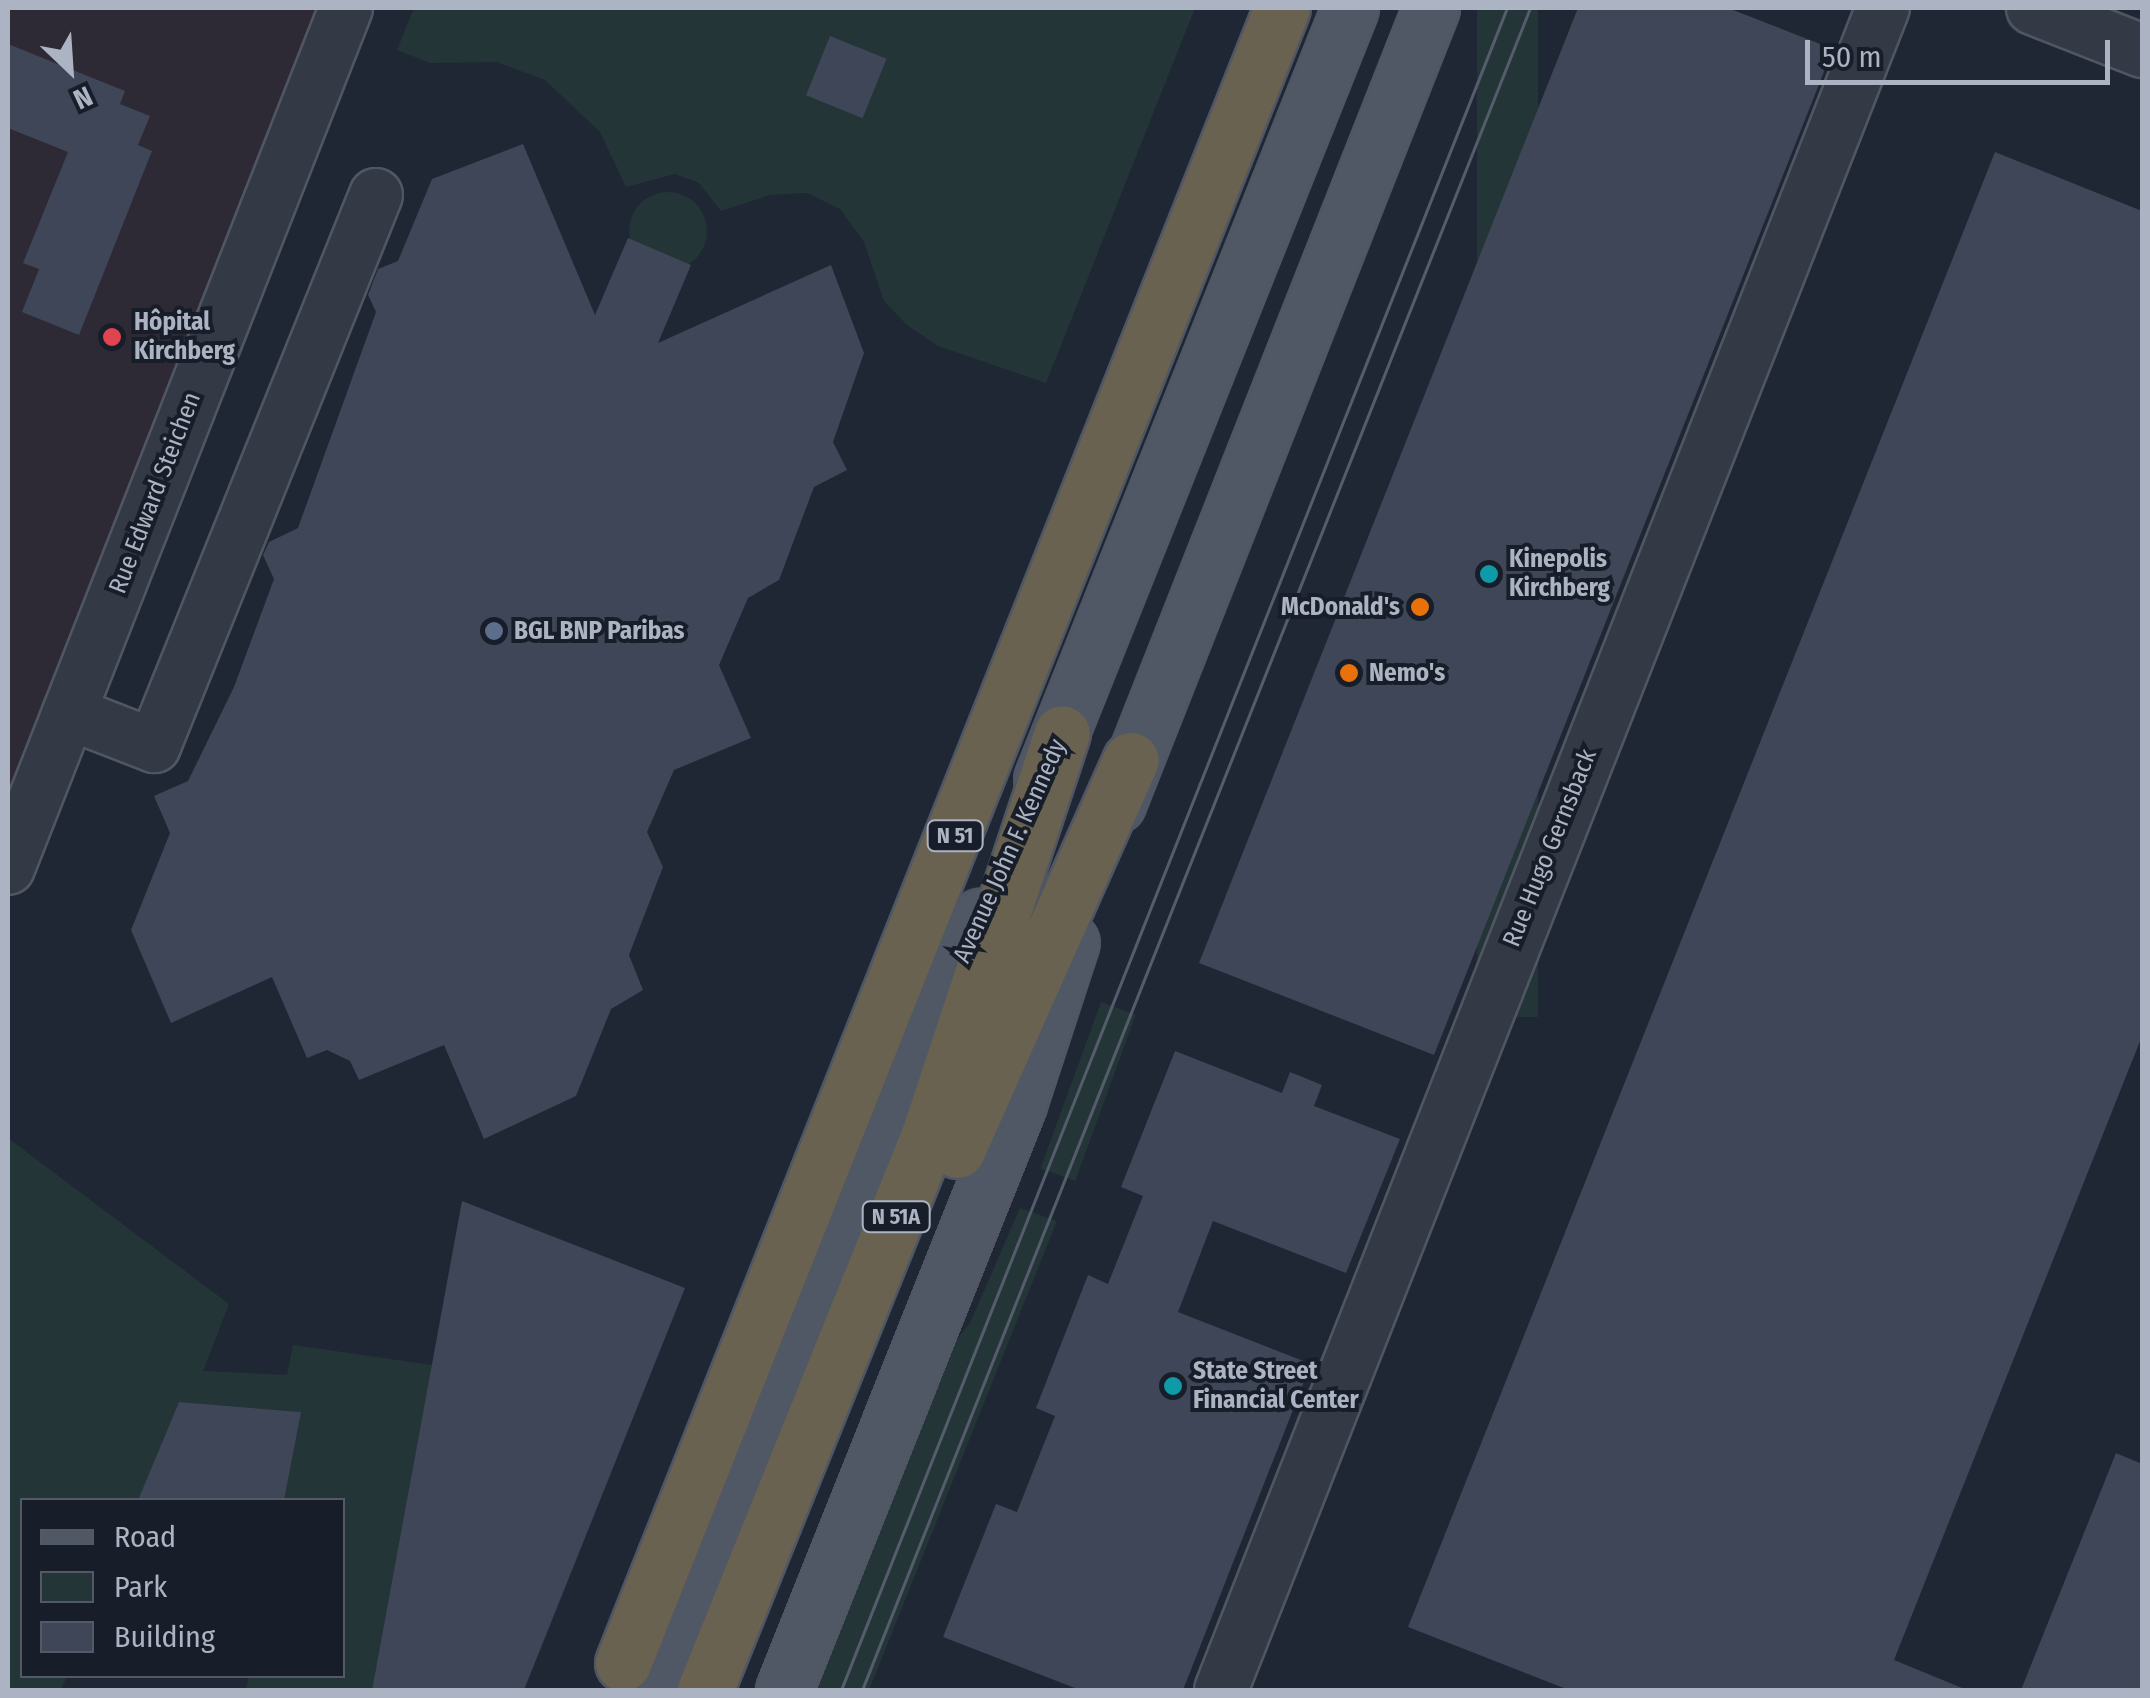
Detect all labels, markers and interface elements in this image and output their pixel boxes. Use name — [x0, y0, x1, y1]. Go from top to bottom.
north arrow — [20, 20, 120, 120]
scale bar — [1810, 20, 2115, 82]
text: 50 m — [1822, 39, 1882, 75]
text: N — [68, 79, 97, 116]
place label: Hôpital Kirchberg — [134, 308, 235, 367]
marker: Hôpital Kirchberg — [99, 324, 125, 350]
street label: Rue Edward Steichen — [103, 388, 207, 598]
place label: Kinepolis Kirchberg — [1509, 545, 1610, 604]
marker: Kinepolis Kirchberg — [1478, 563, 1500, 585]
place label: McDonald's — [1281, 592, 1400, 622]
marker: McDonald's — [1409, 596, 1431, 618]
place label: BGL BNP Paribas — [514, 616, 684, 646]
marker: BGL BNP Paribas — [483, 620, 505, 642]
place label: Nemo's — [1369, 658, 1445, 688]
marker: Nemo's — [1338, 662, 1360, 684]
street label: Avenue John F. Kennedy — [947, 734, 1073, 968]
street label: Rue Hugo Gernsback — [1497, 745, 1603, 951]
road number: N 51 — [925, 819, 985, 853]
road number: N 51A — [861, 1200, 931, 1234]
place label: State Street Financial Center — [1193, 1357, 1359, 1416]
marker: State Street Financial Center — [1162, 1375, 1184, 1397]
legend — [20, 1498, 345, 1678]
text: Road — [114, 1519, 176, 1555]
text: Park — [114, 1569, 167, 1605]
text: Building — [114, 1619, 215, 1655]

